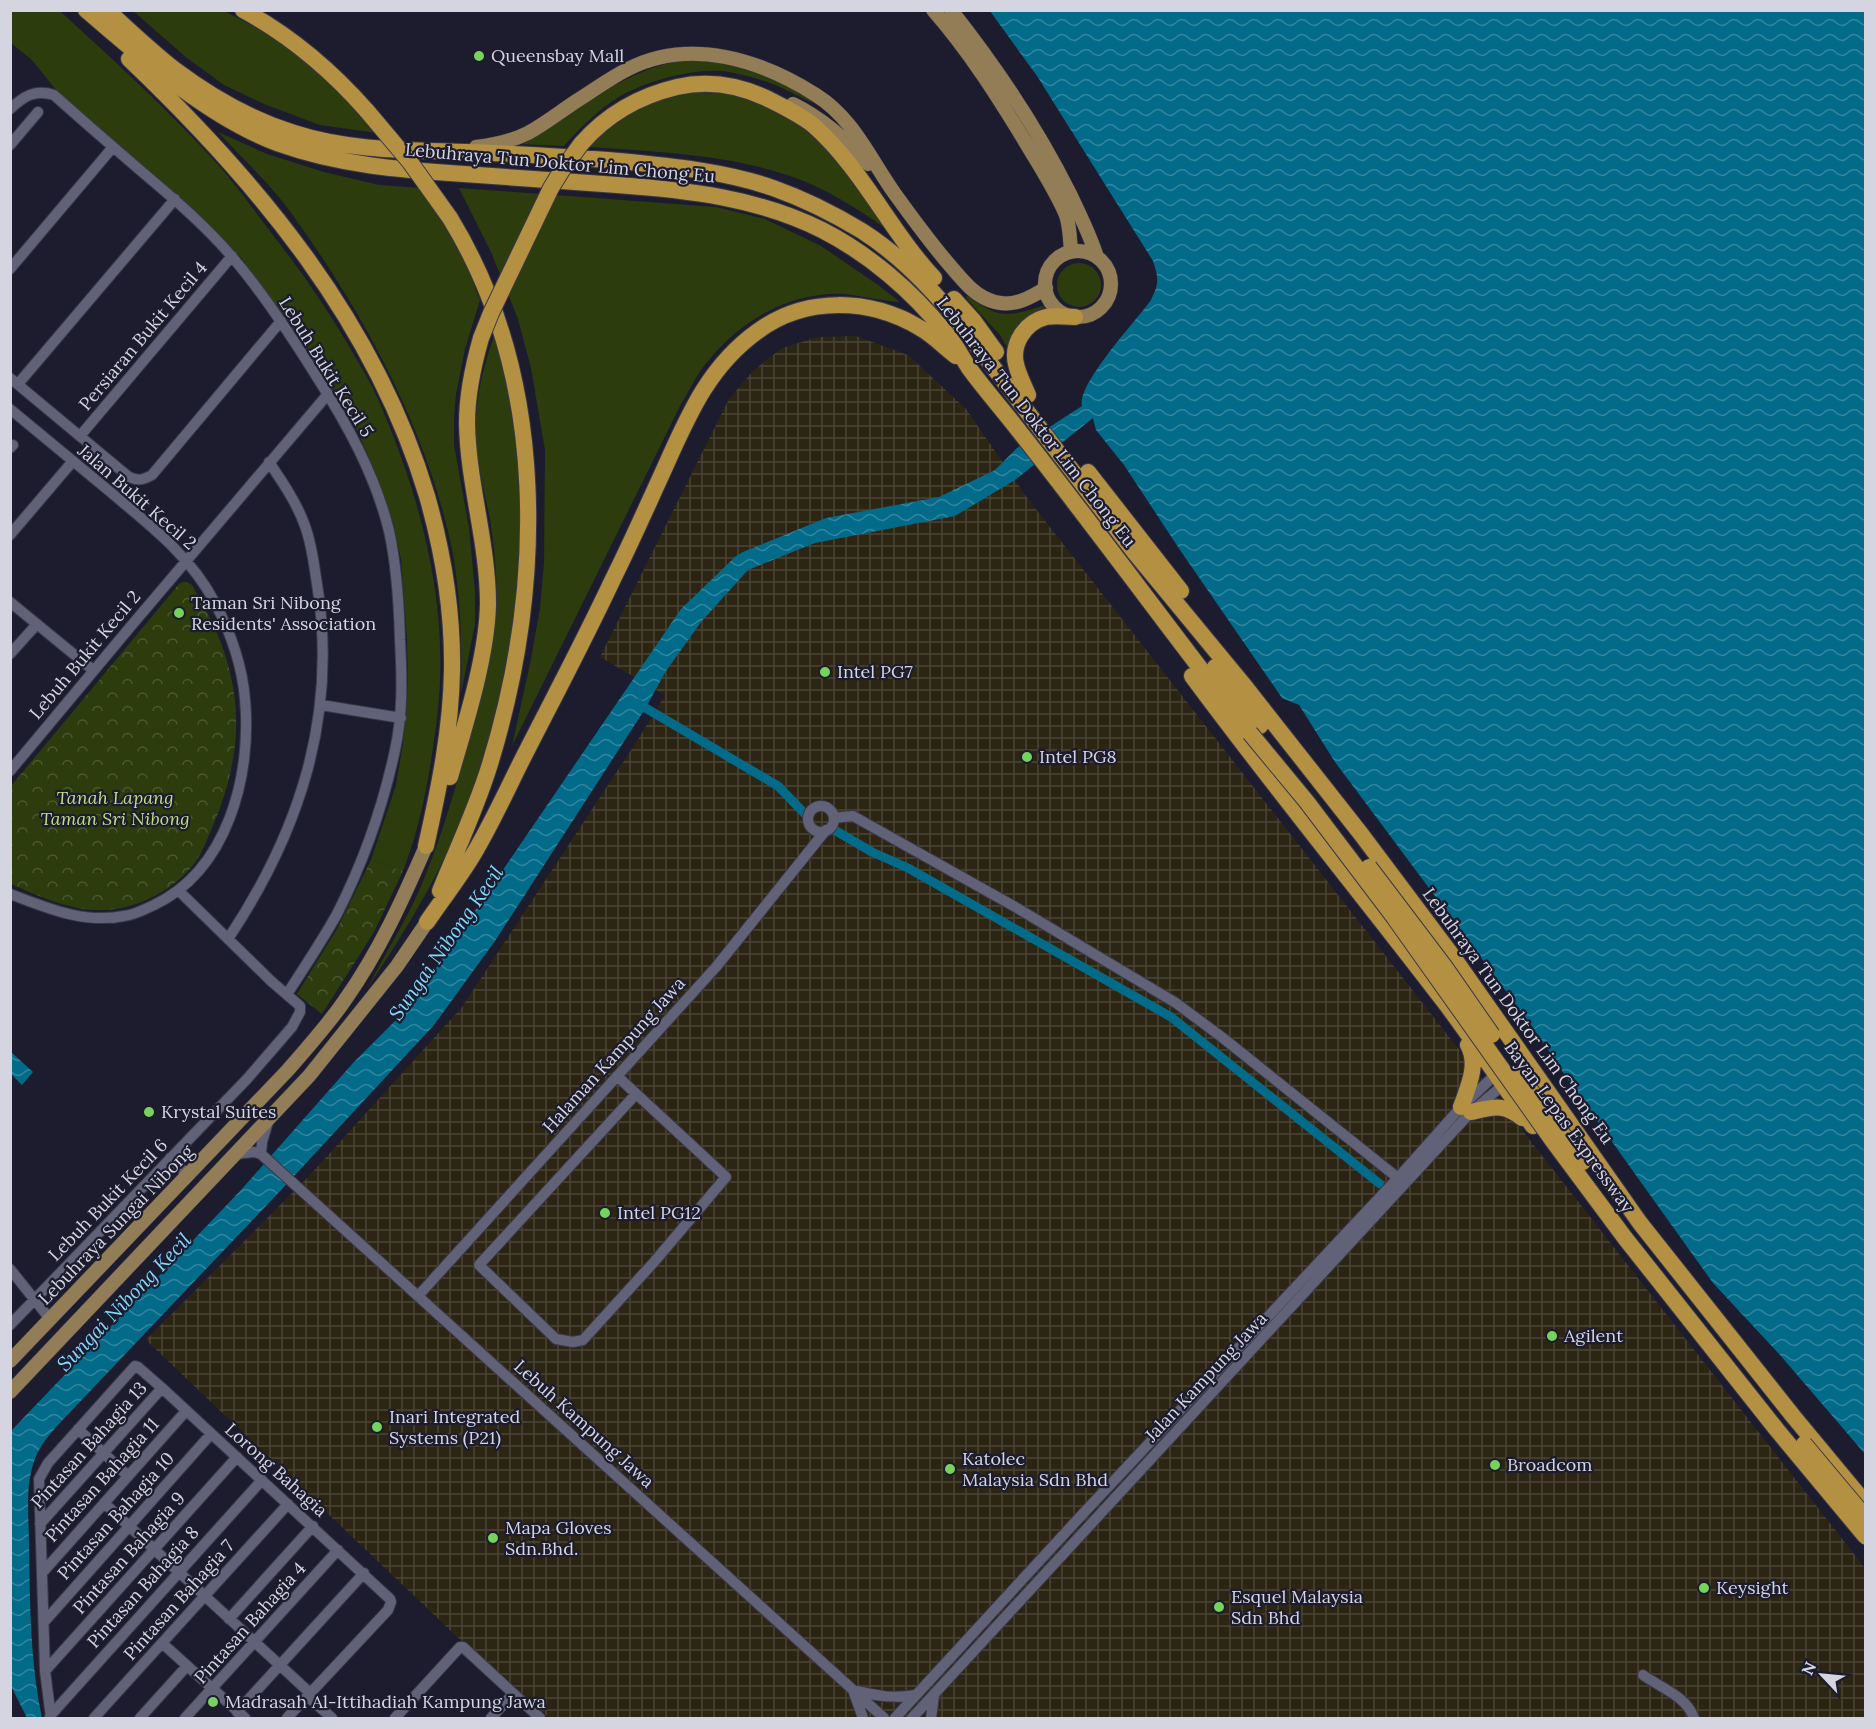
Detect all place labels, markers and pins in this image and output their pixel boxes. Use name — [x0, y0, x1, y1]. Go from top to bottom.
place label: Queensbay Mall — [491, 44, 624, 67]
marker: Queensbay Mall — [472, 49, 486, 63]
place label: Taman Sri Nibong Residents' Association — [191, 591, 376, 635]
marker: Taman Sri Nibong Residents' Association — [172, 606, 186, 620]
place label: Intel PG7 — [837, 660, 913, 683]
marker: Intel PG7 — [818, 665, 832, 679]
place label: Intel PG8 — [1039, 745, 1117, 768]
marker: Intel PG8 — [1020, 750, 1034, 764]
place label: Krystal Suites — [161, 1100, 276, 1123]
marker: Krystal Suites — [142, 1105, 156, 1119]
place label: Intel PG12 — [617, 1201, 701, 1224]
marker: Intel PG12 — [598, 1206, 612, 1220]
place label: Agilent — [1563, 1324, 1623, 1347]
marker: Agilent — [1545, 1329, 1559, 1343]
place label: Inari Integrated Systems (P21) — [389, 1405, 520, 1449]
marker: Inari Integrated Systems (P21) — [370, 1420, 384, 1434]
place label: Katolec Malaysia Sdn Bhd — [962, 1447, 1108, 1491]
place label: Broadcom — [1507, 1453, 1592, 1476]
marker: Broadcom — [1488, 1458, 1502, 1472]
marker: Katolec Malaysia Sdn Bhd — [943, 1462, 957, 1476]
place label: Mapa Gloves Sdn.Bhd. — [505, 1516, 612, 1560]
marker: Mapa Gloves Sdn.Bhd. — [486, 1531, 500, 1545]
place label: Keysight — [1716, 1576, 1789, 1599]
marker: Keysight — [1697, 1581, 1711, 1595]
place label: Esquel Malaysia Sdn Bhd — [1231, 1585, 1363, 1629]
marker: Esquel Malaysia Sdn Bhd — [1212, 1600, 1226, 1614]
place label: Madrasah Al-Ittihadiah Kampung Jawa — [225, 1690, 546, 1713]
marker: Madrasah Al-Ittihadiah Kampung Jawa — [206, 1695, 220, 1709]

